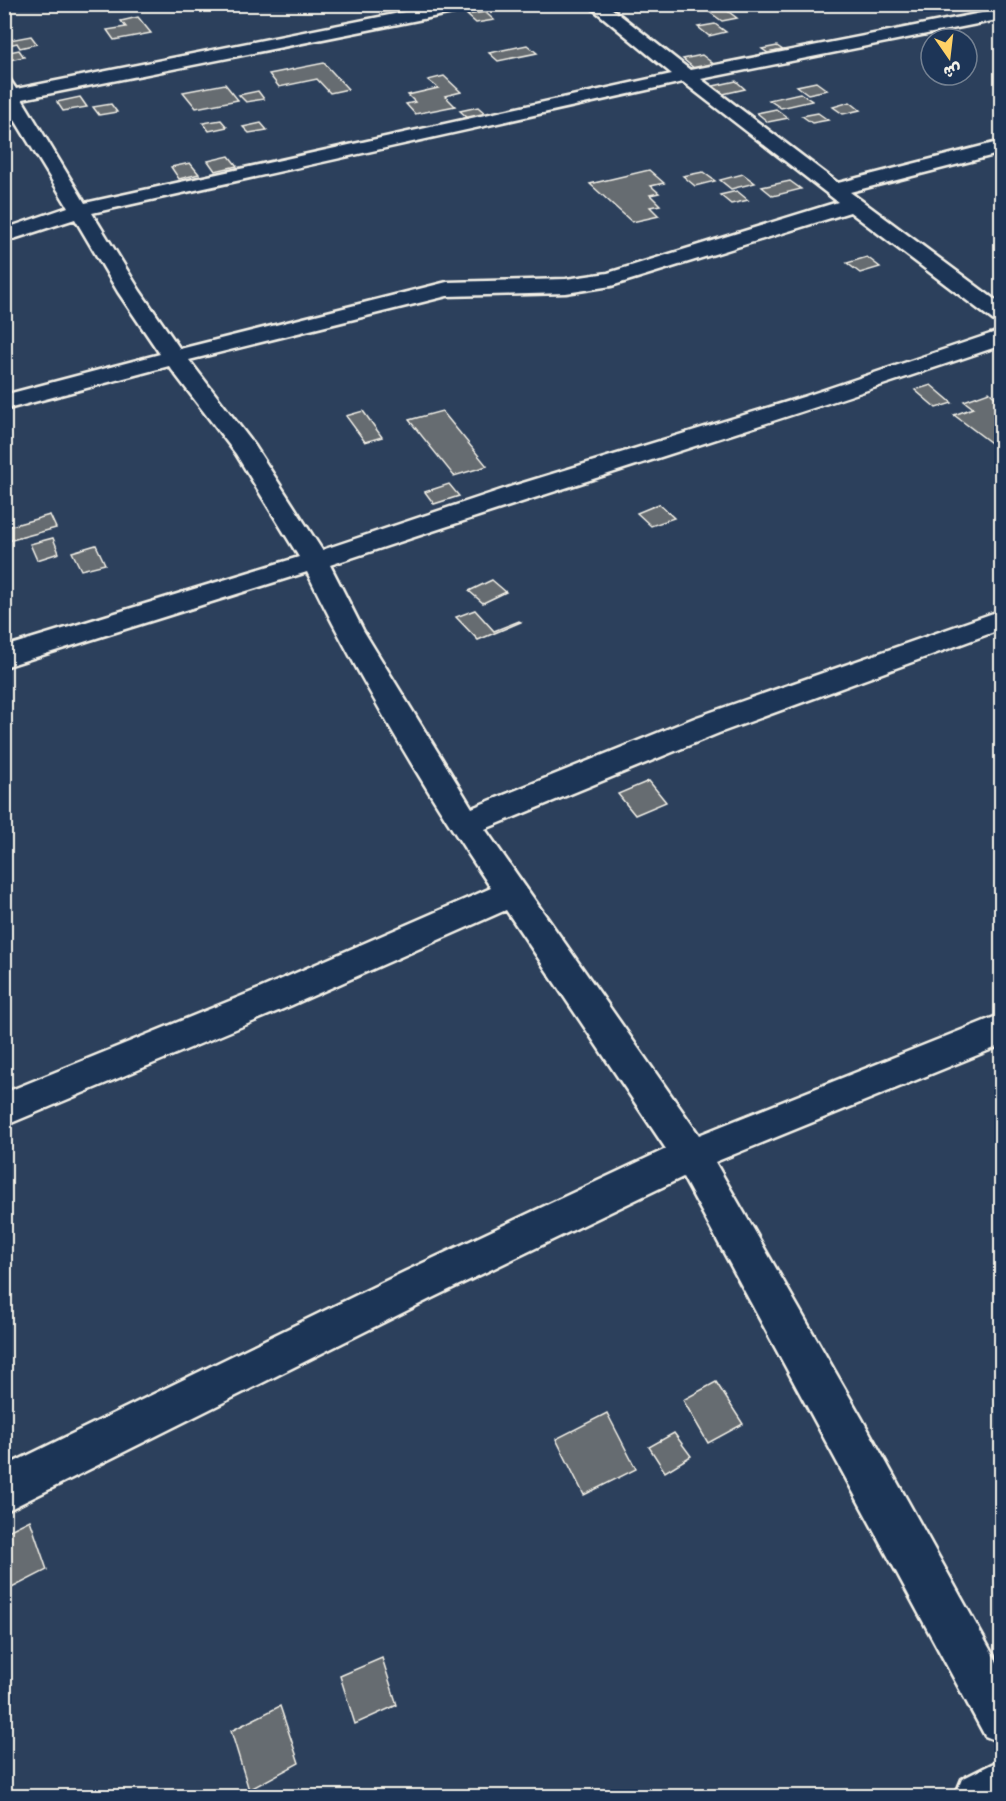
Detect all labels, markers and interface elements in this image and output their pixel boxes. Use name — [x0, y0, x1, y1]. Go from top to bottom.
north arrow — [919, 27, 979, 87]
text: ش — [941, 59, 964, 83]

